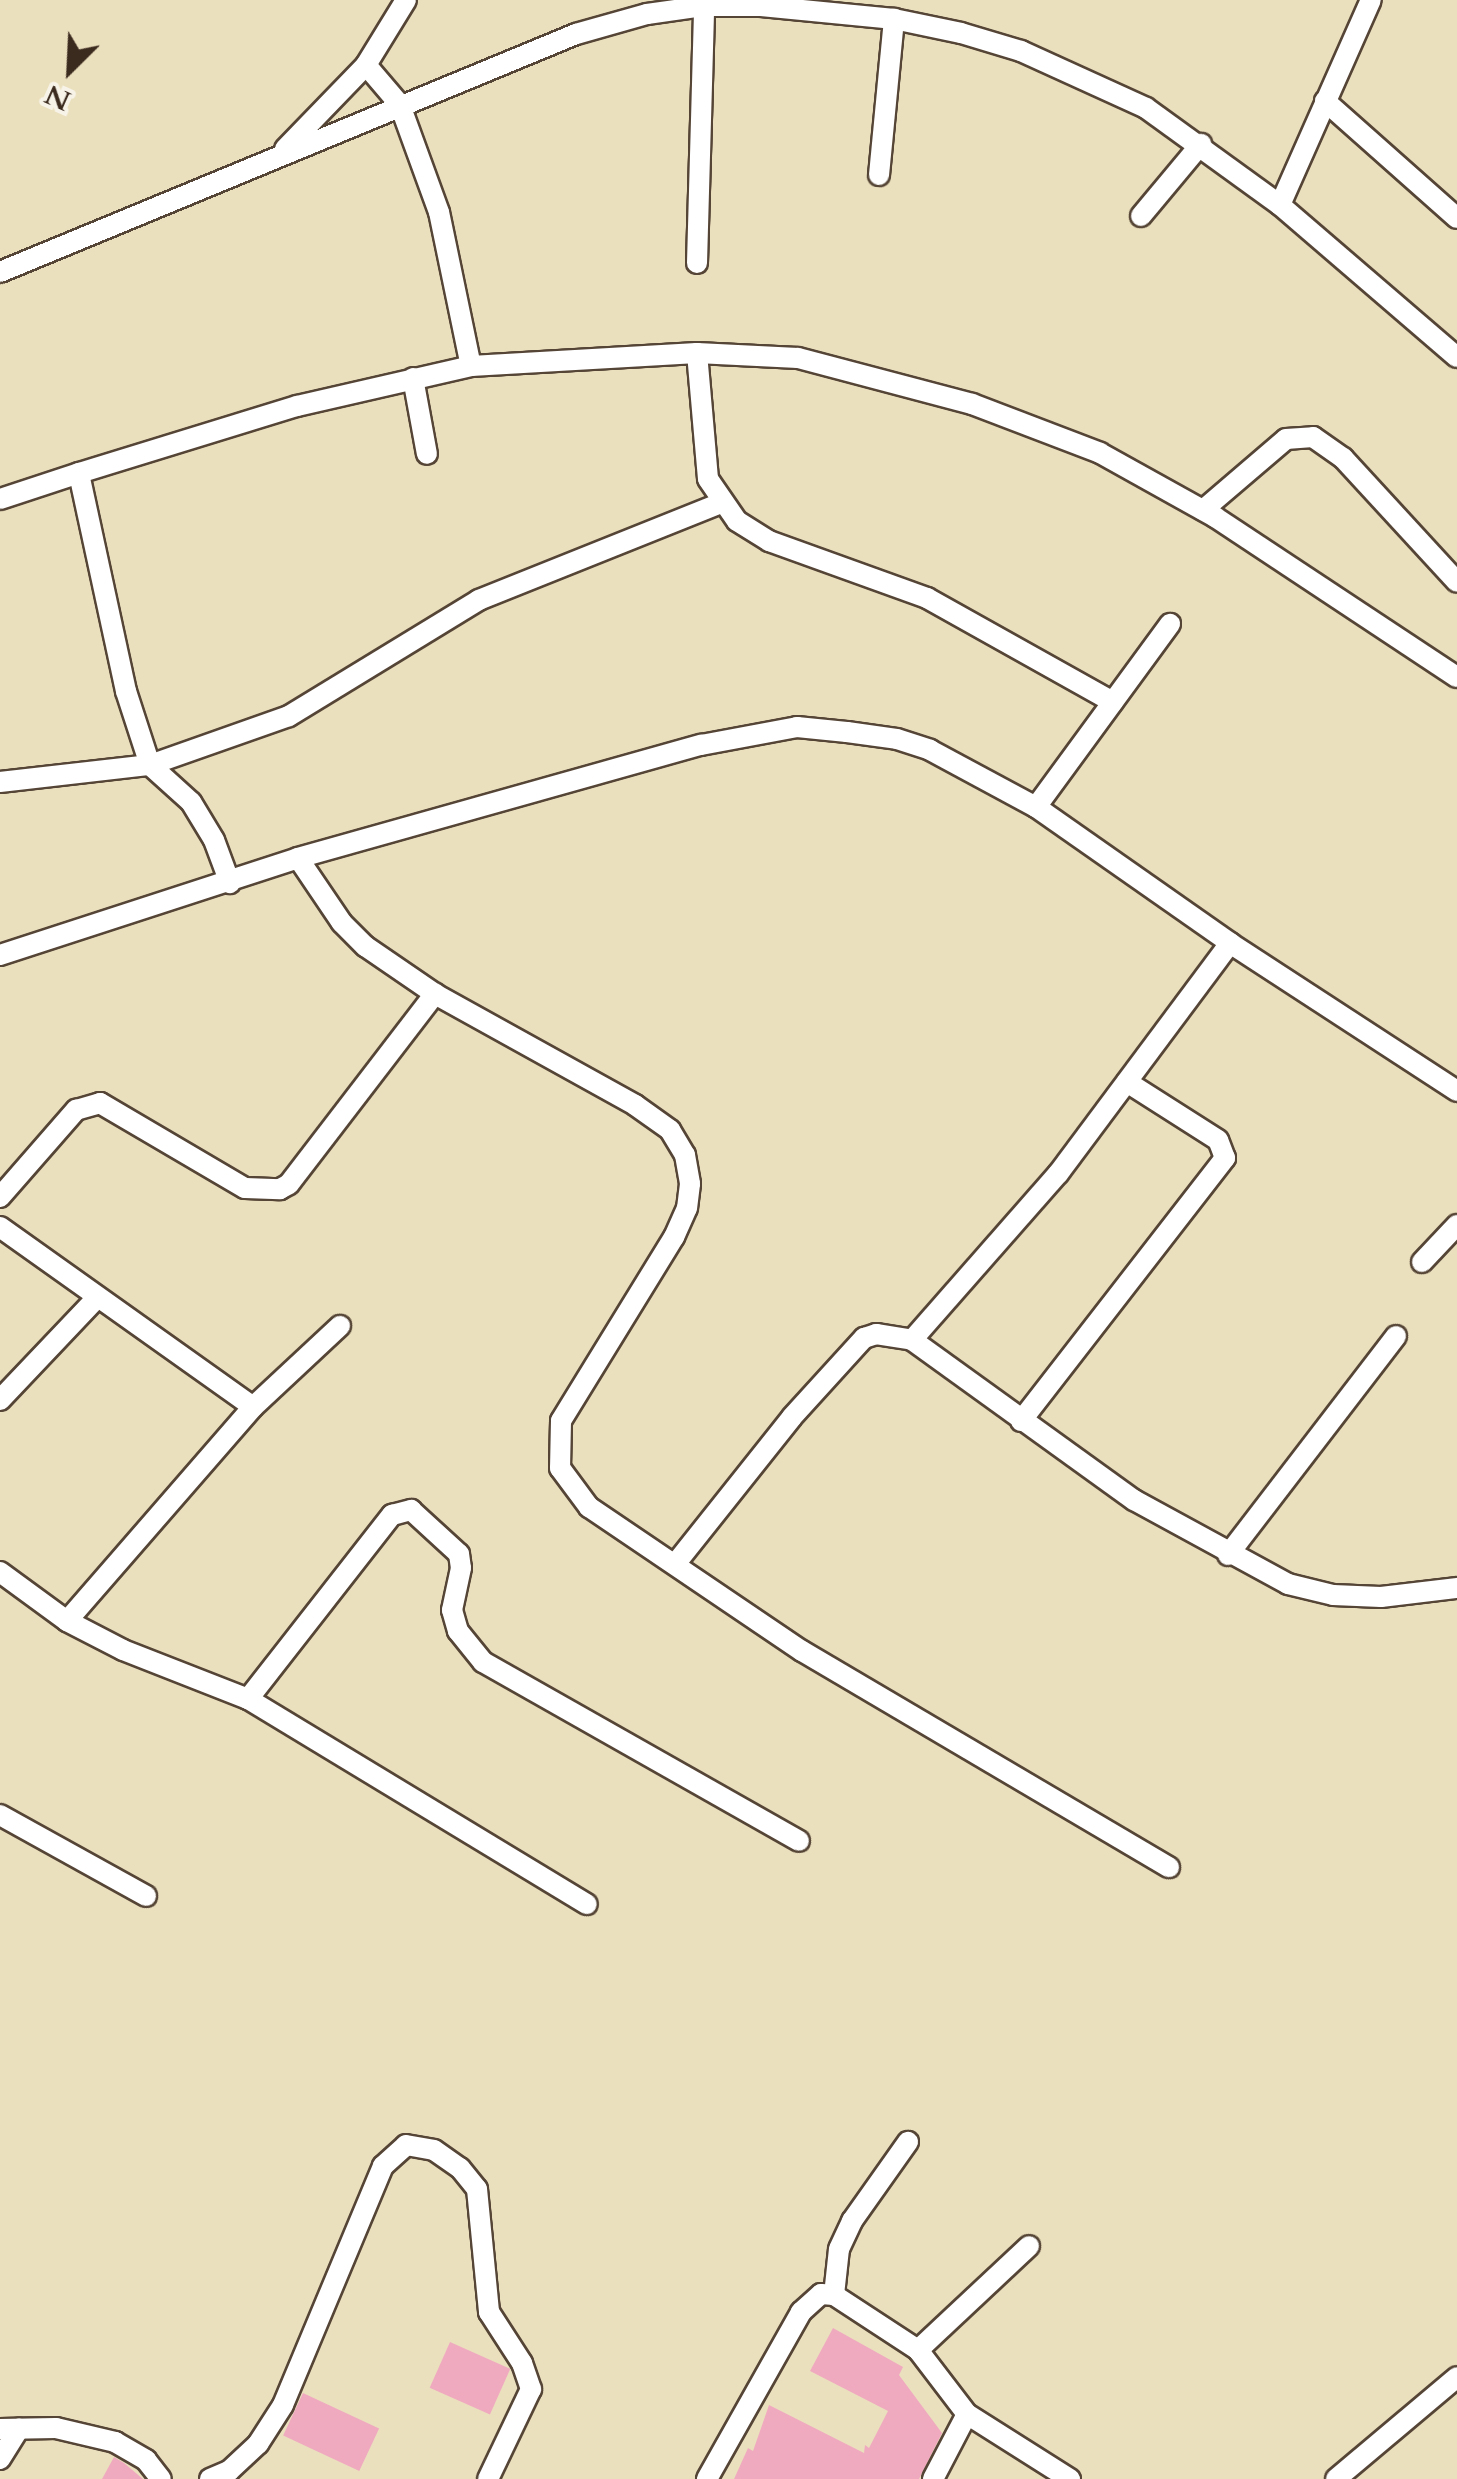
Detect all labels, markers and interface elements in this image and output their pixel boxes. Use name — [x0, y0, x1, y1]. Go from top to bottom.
north arrow — [20, 20, 120, 120]
text: N — [39, 75, 77, 120]

